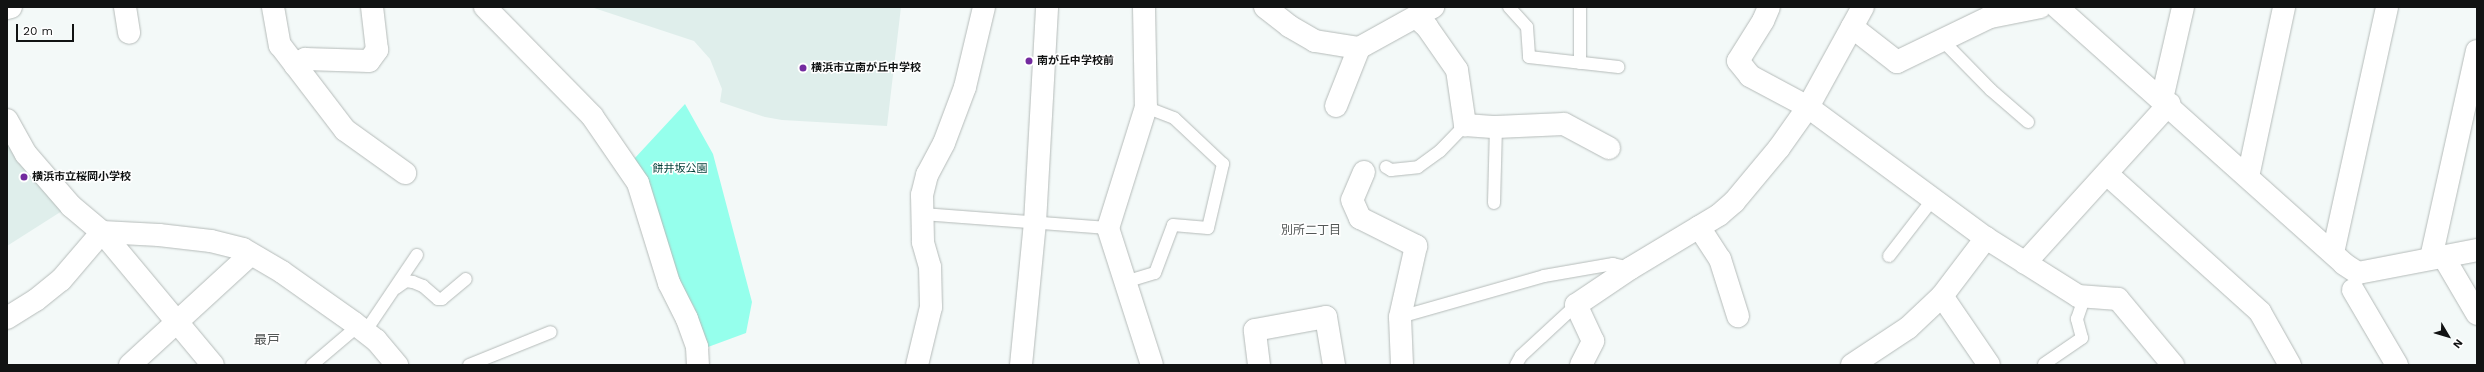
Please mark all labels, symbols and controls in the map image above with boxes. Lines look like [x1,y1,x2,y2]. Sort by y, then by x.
scale bar [18,16,76,42]
text: 20 m [23,24,53,38]
place label: 南が丘中学校前 [1037,54,1114,68]
marker: 南が丘中学校前 [1024,56,1034,66]
place label: 横浜市立南が丘中学校 [811,61,921,75]
marker: 横浜市立南が丘中学校 [798,63,808,73]
park label: 餅井坂公園 [653,162,707,176]
place label: 横浜市立桜岡小学校 [32,170,131,184]
marker: 横浜市立桜岡小学校 [19,172,29,182]
district label: 別所二丁目 [1281,224,1341,238]
north arrow [2428,316,2468,356]
district label: 最戸 [254,332,280,348]
text: N [2450,336,2465,351]

